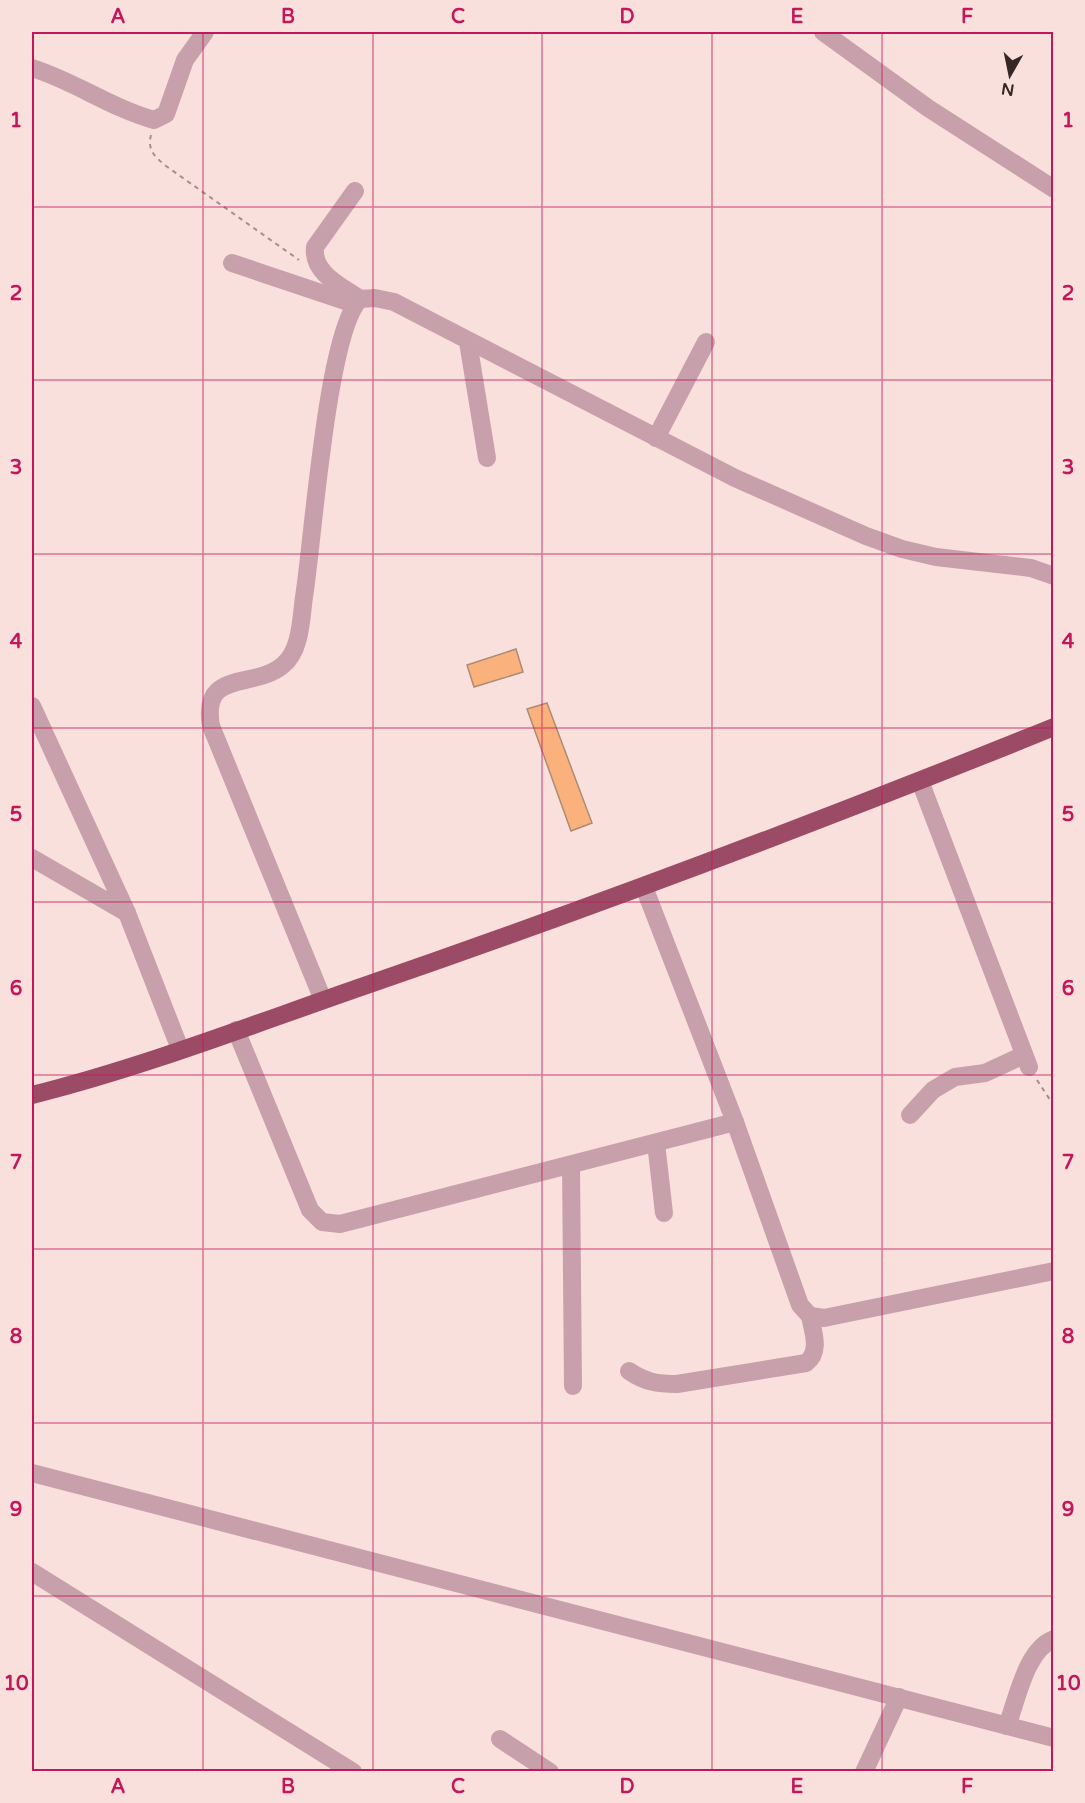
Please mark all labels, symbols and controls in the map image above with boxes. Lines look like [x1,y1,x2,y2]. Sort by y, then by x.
text: A [111,5,126,29]
text: B [281,5,295,29]
text: C [451,5,465,29]
text: D [619,5,635,29]
text: E [791,5,804,29]
text: F [961,5,973,29]
north arrow [980,45,1040,105]
text: N [1000,78,1016,100]
text: 1 [10,109,22,133]
text: 1 [1062,109,1074,133]
text: 2 [10,282,22,306]
text: 2 [1062,282,1074,306]
text: 3 [10,456,22,480]
text: 3 [1062,456,1074,480]
text: 4 [10,630,23,654]
text: 4 [1062,630,1075,654]
text: 5 [10,803,22,827]
text: 5 [1062,803,1074,827]
text: 6 [10,977,22,1001]
text: 6 [1062,977,1074,1001]
text: 7 [10,1151,22,1175]
text: 7 [1062,1151,1074,1175]
text: 8 [10,1325,22,1349]
text: 8 [1062,1325,1074,1349]
text: 9 [10,1498,22,1522]
text: 9 [1062,1498,1074,1522]
text: 10 [3,1672,29,1696]
text: 10 [1055,1672,1081,1696]
text: A [111,1775,126,1799]
text: B [281,1775,295,1799]
text: C [451,1775,465,1799]
text: D [619,1775,635,1799]
text: E [791,1775,804,1799]
text: F [961,1775,973,1799]

